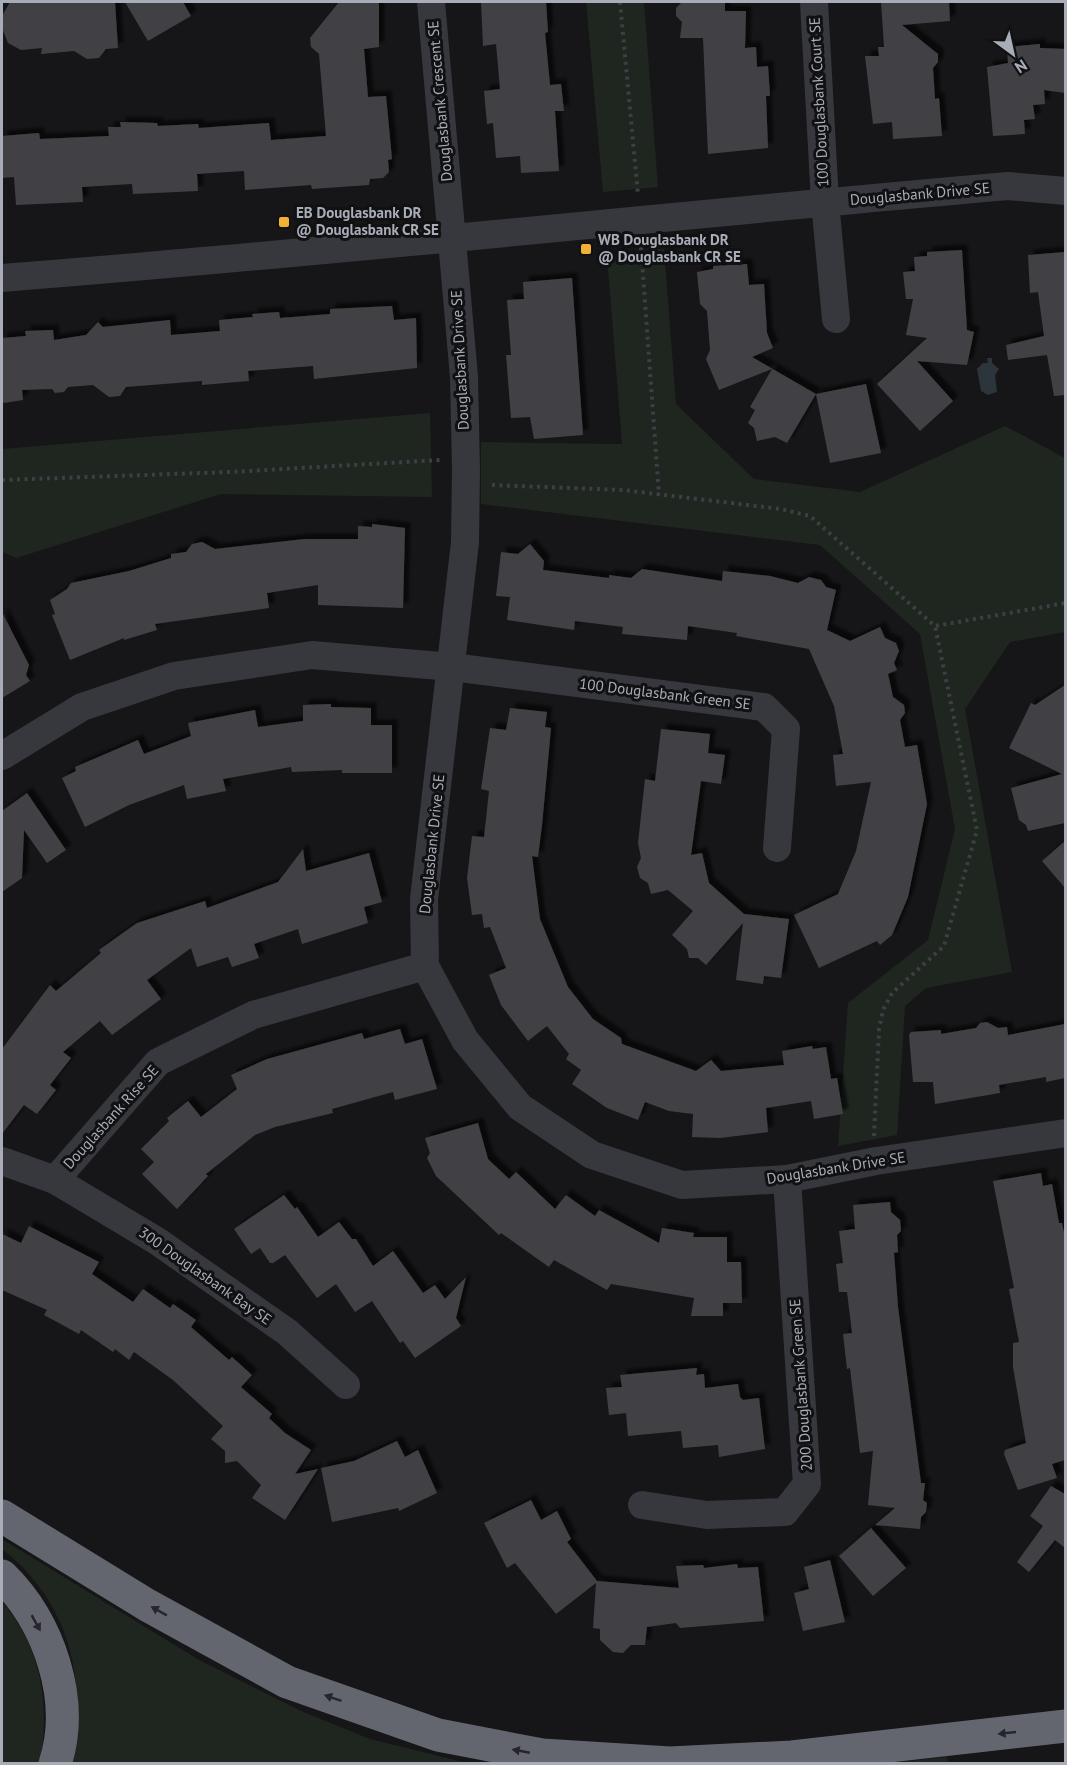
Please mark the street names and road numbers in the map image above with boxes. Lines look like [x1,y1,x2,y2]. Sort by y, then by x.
street label: 100 Douglasbank Court SE [805,17,832,187]
street label: Douglasbank Crescent SE [423,20,456,182]
street label: Douglasbank Drive SE [849,178,991,209]
street label: Douglasbank Drive SE [446,290,473,431]
street label: 100 Douglasbank Green SE [578,674,752,713]
street label: Douglasbank Drive SE [415,773,448,915]
street label: Douglasbank Rise SE [59,1061,162,1173]
street label: Douglasbank Drive SE [765,1147,907,1188]
street label: 300 Douglasbank Bay SE [135,1223,275,1329]
street label: 200 Douglasbank Green SE [785,1298,816,1472]

